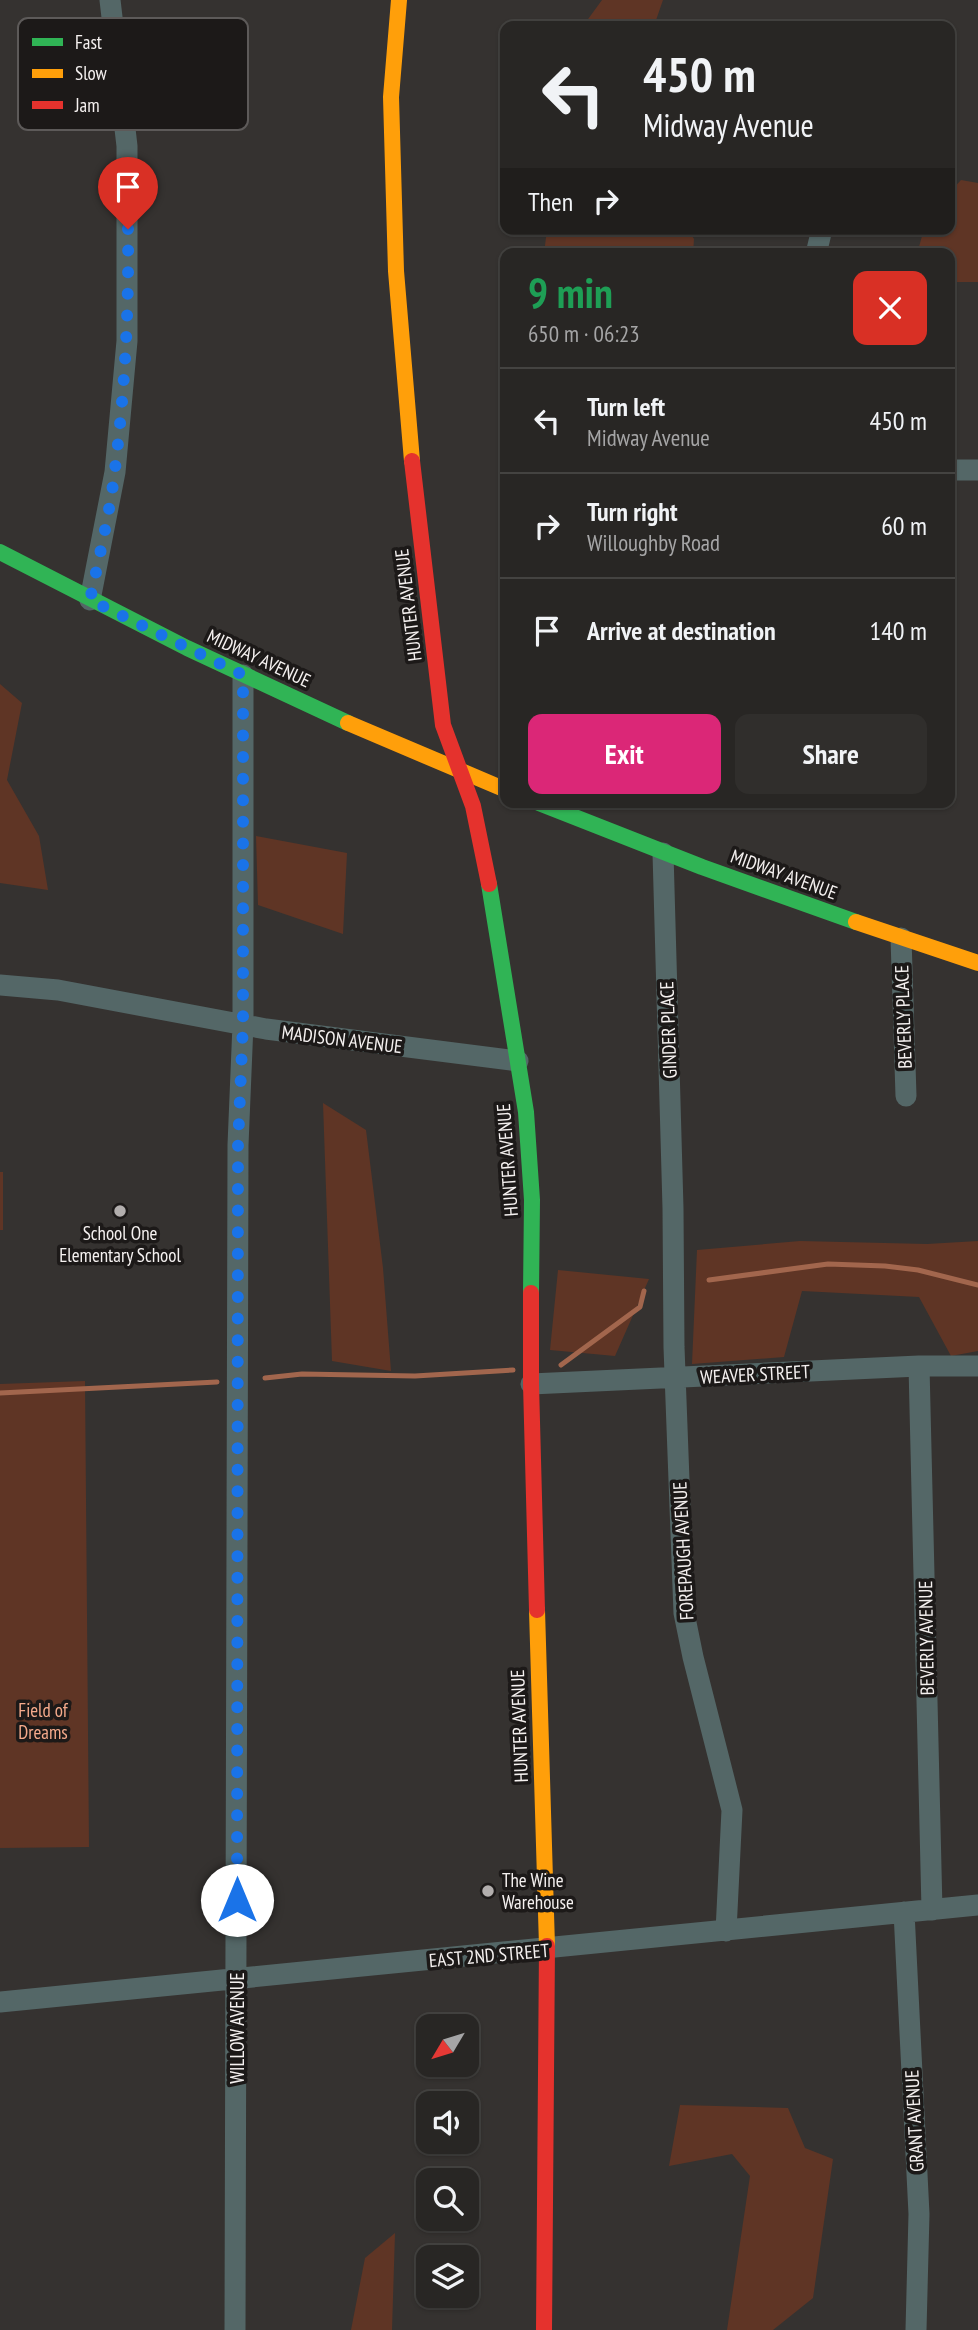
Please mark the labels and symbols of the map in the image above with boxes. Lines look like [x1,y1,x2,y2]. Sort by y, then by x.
legend [18,18,248,130]
text: Fast [75,30,103,54]
text: Slow [75,61,108,85]
text: Jam [74,93,100,117]
pin [98,157,158,229]
street label: HUNTER AVENUE [389,547,427,663]
street label: MIDWAY AVENUE [203,624,315,692]
street label: MIDWAY AVENUE [727,844,841,904]
street label: BEVERLY PLACE [889,965,917,1069]
street label: GINDER PLACE [654,981,682,1079]
street label: MADISON AVENUE [280,1020,404,1058]
street label: HUNTER AVENUE [491,1103,523,1217]
marker: School One Elementary School [112,1203,128,1219]
place label: School One Elementary School [59,1221,181,1267]
street label: WEAVER STREET [700,1359,811,1389]
street label: FOREPAUGH AVENUE [667,1481,699,1621]
street label: BEVERLY AVENUE [913,1580,939,1696]
street label: HUNTER AVENUE [505,1669,533,1783]
park label: Field of Dreams [18,1698,69,1744]
position arrow [200,1863,274,1937]
place label: The Wine Warehouse [502,1868,574,1914]
marker: The Wine Warehouse [480,1883,496,1899]
street label: EAST 2ND STREET [428,1938,551,1972]
street label: WILLOW AVENUE [225,1972,249,2084]
north arrow [416,2014,480,2077]
street label: GRANT AVENUE [899,2069,929,2173]

